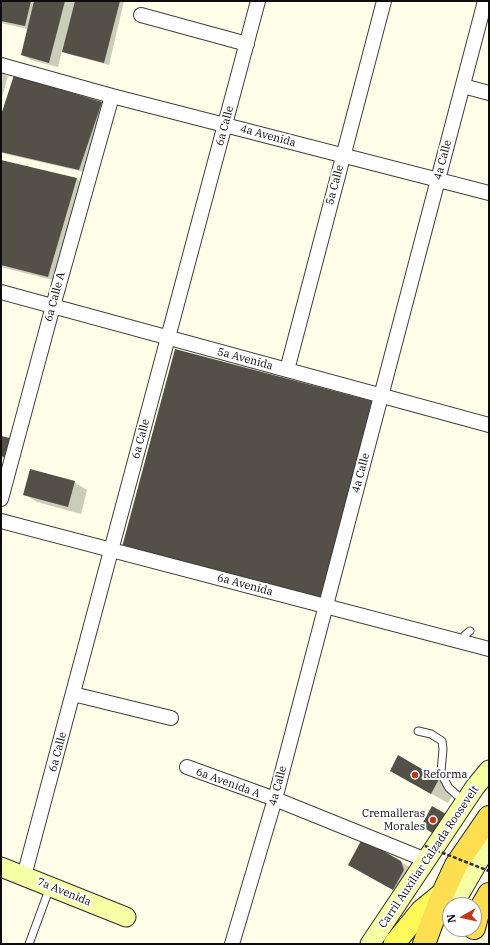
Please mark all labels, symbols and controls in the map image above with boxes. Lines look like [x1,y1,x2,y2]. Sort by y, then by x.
street label: 6a Calle [213,105,237,147]
street label: 4a Avenida [239,122,297,150]
street label: 4a Calle [431,139,455,181]
street label: 5a Calle [323,164,347,206]
street label: 6a Calle A [42,271,68,323]
street label: 5a Avenida [216,345,274,373]
street label: 6a Calle [129,418,153,460]
street label: 4a Calle [349,452,373,494]
street label: 6a Avenida [216,571,274,599]
street label: 6a Calle [46,731,70,773]
street label: 6a Avenida A [194,765,262,801]
street label: 4a Calle [266,765,290,807]
place label: Reforma [423,768,467,782]
marker: Reforma [410,770,420,780]
street label: Carril Auxiliar Calzada Roosevelt [376,783,482,931]
place label: Cremalleras Morales [362,807,425,833]
marker: Cremalleras Morales [428,815,438,825]
street label: 7a Avenida [35,875,93,909]
north arrow [442,897,482,937]
text: N [444,913,459,924]

